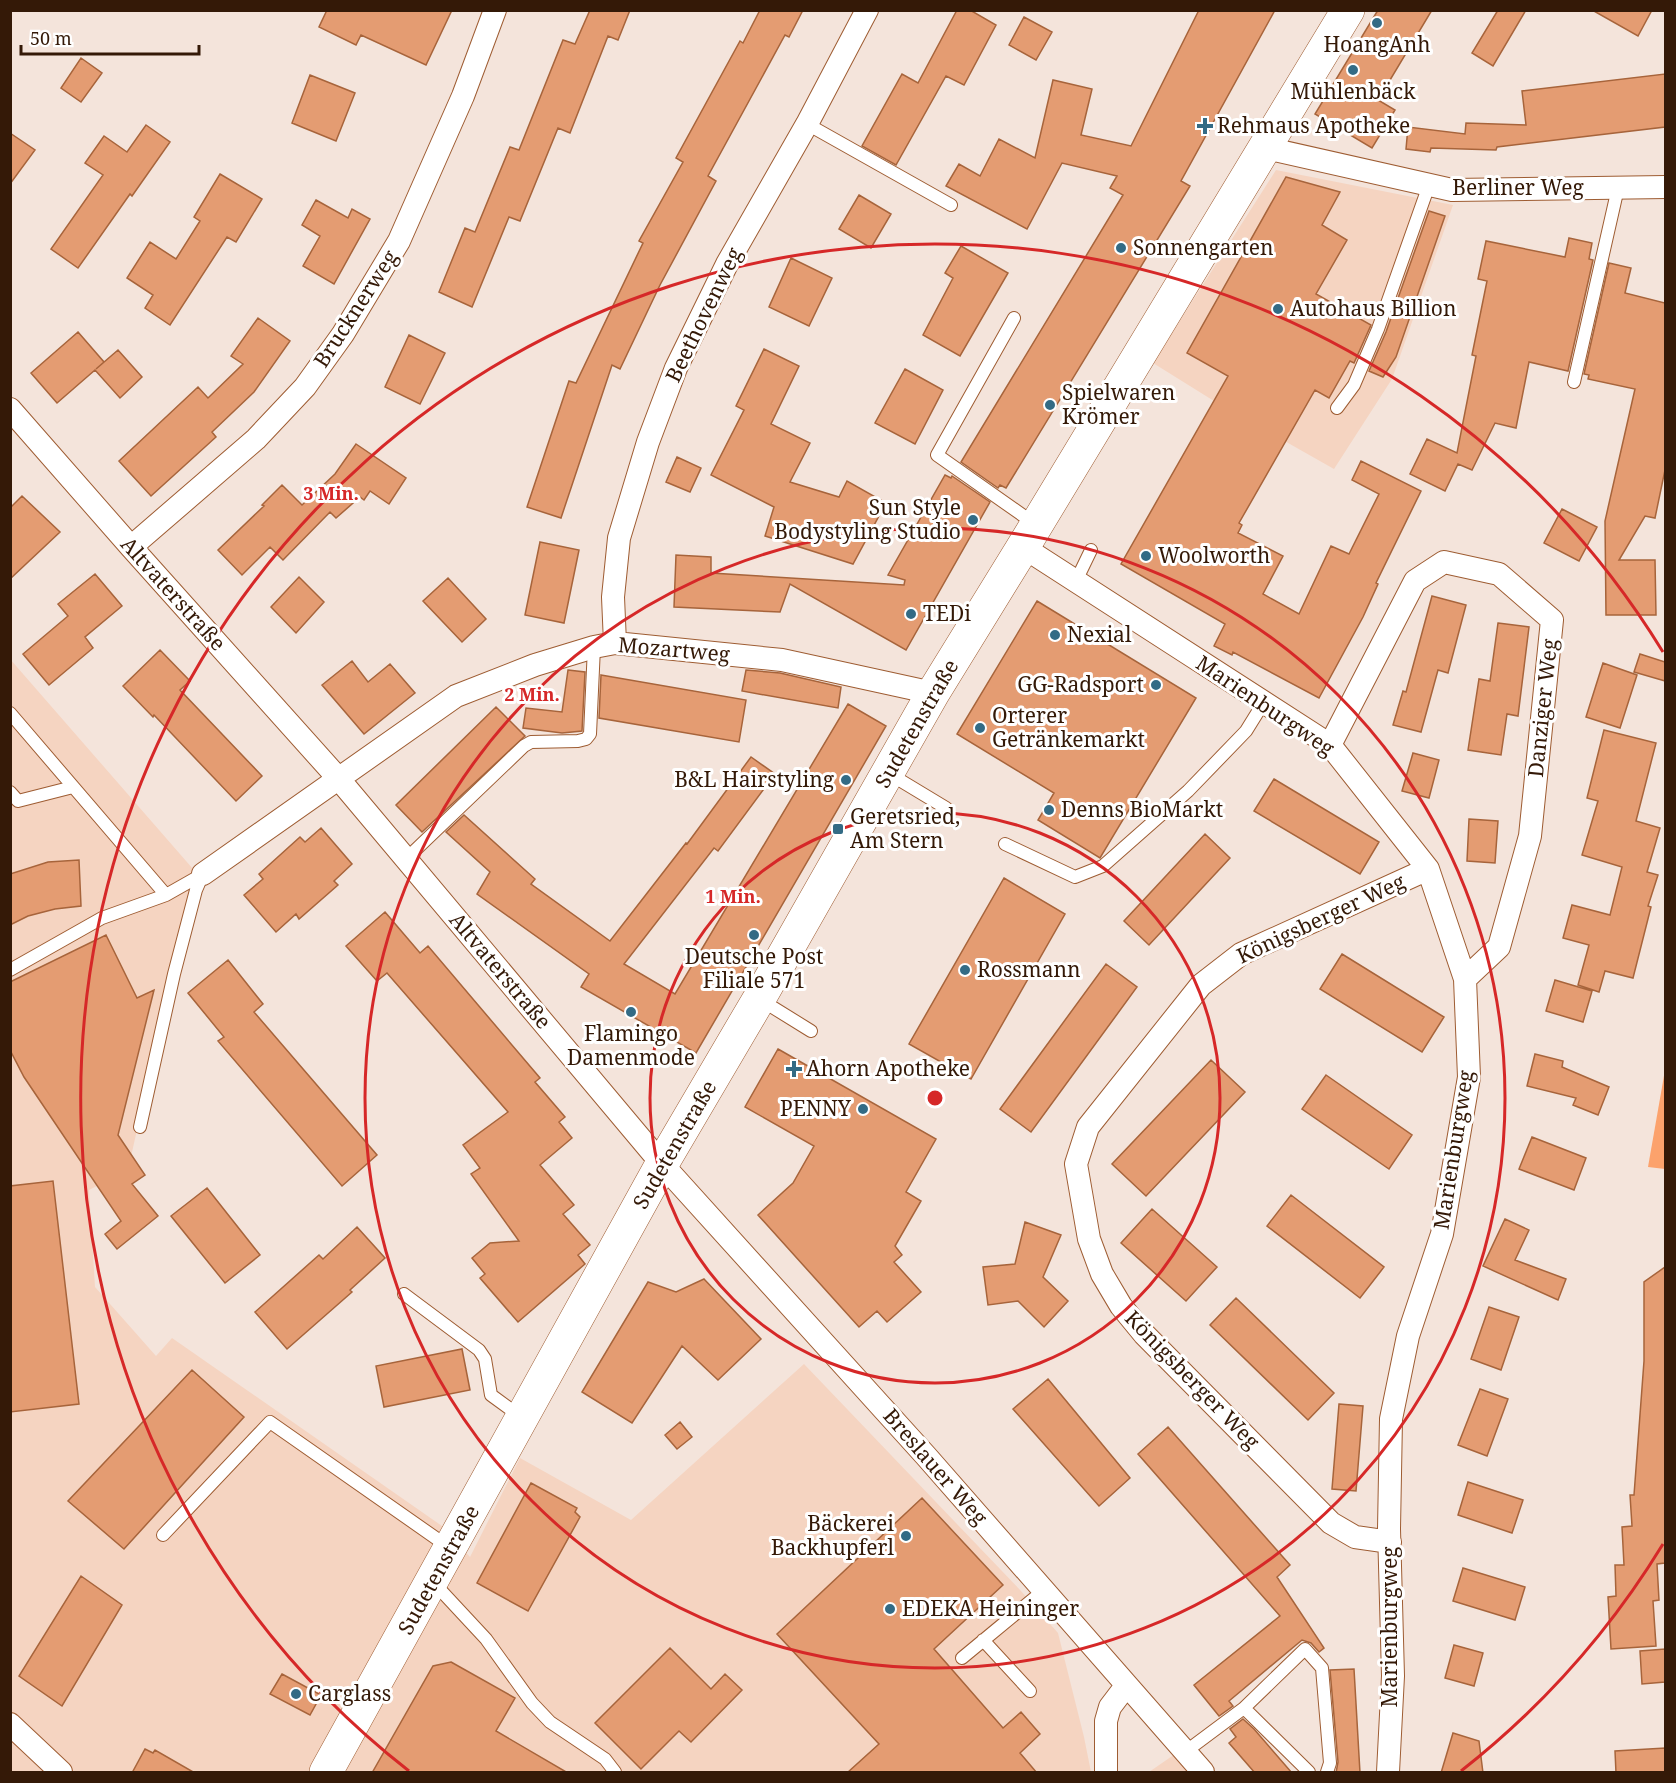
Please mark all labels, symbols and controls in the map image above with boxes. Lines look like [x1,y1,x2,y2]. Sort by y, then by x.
marker: HoangAnh [1370,16,1384,30]
scale bar [21,18,200,56]
text: 50 m [30,26,72,50]
place label: HoangAnh [1323,30,1431,58]
marker: Mühlenbäck [1346,63,1360,77]
place label: Mühlenbäck [1291,77,1416,105]
place label: Rehmaus Apotheke [1217,111,1410,139]
marker: Rehmaus Apotheke [1198,119,1212,133]
street label: Berliner Weg [1452,173,1584,201]
place label: Sonnengarten [1133,233,1274,261]
marker: Sonnengarten [1114,241,1128,255]
street label: Beethovenweg [658,242,748,387]
street label: Brucknerweg [307,244,404,373]
place label: Autohaus Billion [1290,294,1457,322]
marker: Autohaus Billion [1271,302,1285,316]
place label: Spielwaren Krömer [1062,378,1175,430]
marker: Spielwaren Krömer [1043,398,1057,412]
text: 3 Min. [303,481,359,505]
place label: Sun Style Bodystyling Studio [774,493,961,545]
marker: Sun Style Bodystyling Studio [966,513,980,527]
street label: Altvaterstraße [115,530,232,656]
place label: Woolworth [1158,541,1270,569]
marker: Woolworth [1139,549,1153,563]
place label: TEDi [923,599,971,627]
marker: TEDi [904,607,918,621]
place label: Nexial [1067,620,1132,648]
marker: Nexial [1048,628,1062,642]
street label: Mozartweg [617,630,732,668]
street label: Danziger Weg [1521,637,1563,779]
street label: Marienburgweg [1191,649,1341,762]
street label: Sudetenstraße [868,654,964,793]
place label: GG-Radsport [1017,670,1144,698]
marker: GG-Radsport [1149,678,1163,692]
text: 2 Min. [504,682,560,706]
place label: Orterer Getränkemarkt [992,701,1145,753]
marker: Orterer Getränkemarkt [973,721,987,735]
place label: B&L Hairstyling [674,765,835,793]
marker: B&L Hairstyling [839,773,853,787]
place label: Denns BioMarkt [1061,795,1223,823]
place label: Geretsried, Am Stern [850,802,960,854]
marker: Denns BioMarkt [1042,803,1056,817]
marker: Geretsried, Am Stern [831,822,845,836]
street label: Königsberger Weg [1232,867,1410,969]
text: 1 Min. [705,884,761,908]
street label: Altvaterstraße [444,906,558,1035]
marker: Deutsche Post Filiale 571 [747,928,761,942]
place label: Deutsche Post Filiale 571 [685,942,823,994]
place label: Rossmann [977,955,1081,983]
marker: Rossmann [958,963,972,977]
marker: Flamingo Damenmode [624,1005,638,1019]
place label: Flamingo Damenmode [567,1019,695,1071]
place label: Ahorn Apotheke [806,1054,970,1082]
marker: Ahorn Apotheke [787,1062,801,1076]
street label: Marienburgweg [1427,1067,1480,1232]
street label: Sudetenstraße [626,1075,722,1214]
centre of rings [925,1088,945,1108]
place label: PENNY [780,1094,852,1122]
marker: PENNY [856,1102,870,1116]
street label: Königsberger Weg [1119,1304,1267,1455]
street label: Breslauer Weg [877,1402,995,1531]
street label: Sudetenstraße [391,1500,485,1639]
place label: Bäckerei Backhupferl [771,1509,894,1561]
marker: Bäckerei Backhupferl [899,1529,913,1543]
street label: Marienburgweg [1375,1546,1403,1707]
place label: EDEKA Heininger [902,1594,1079,1622]
marker: EDEKA Heininger [883,1602,897,1616]
place label: Carglass [308,1679,391,1707]
marker: Carglass [289,1687,303,1701]

